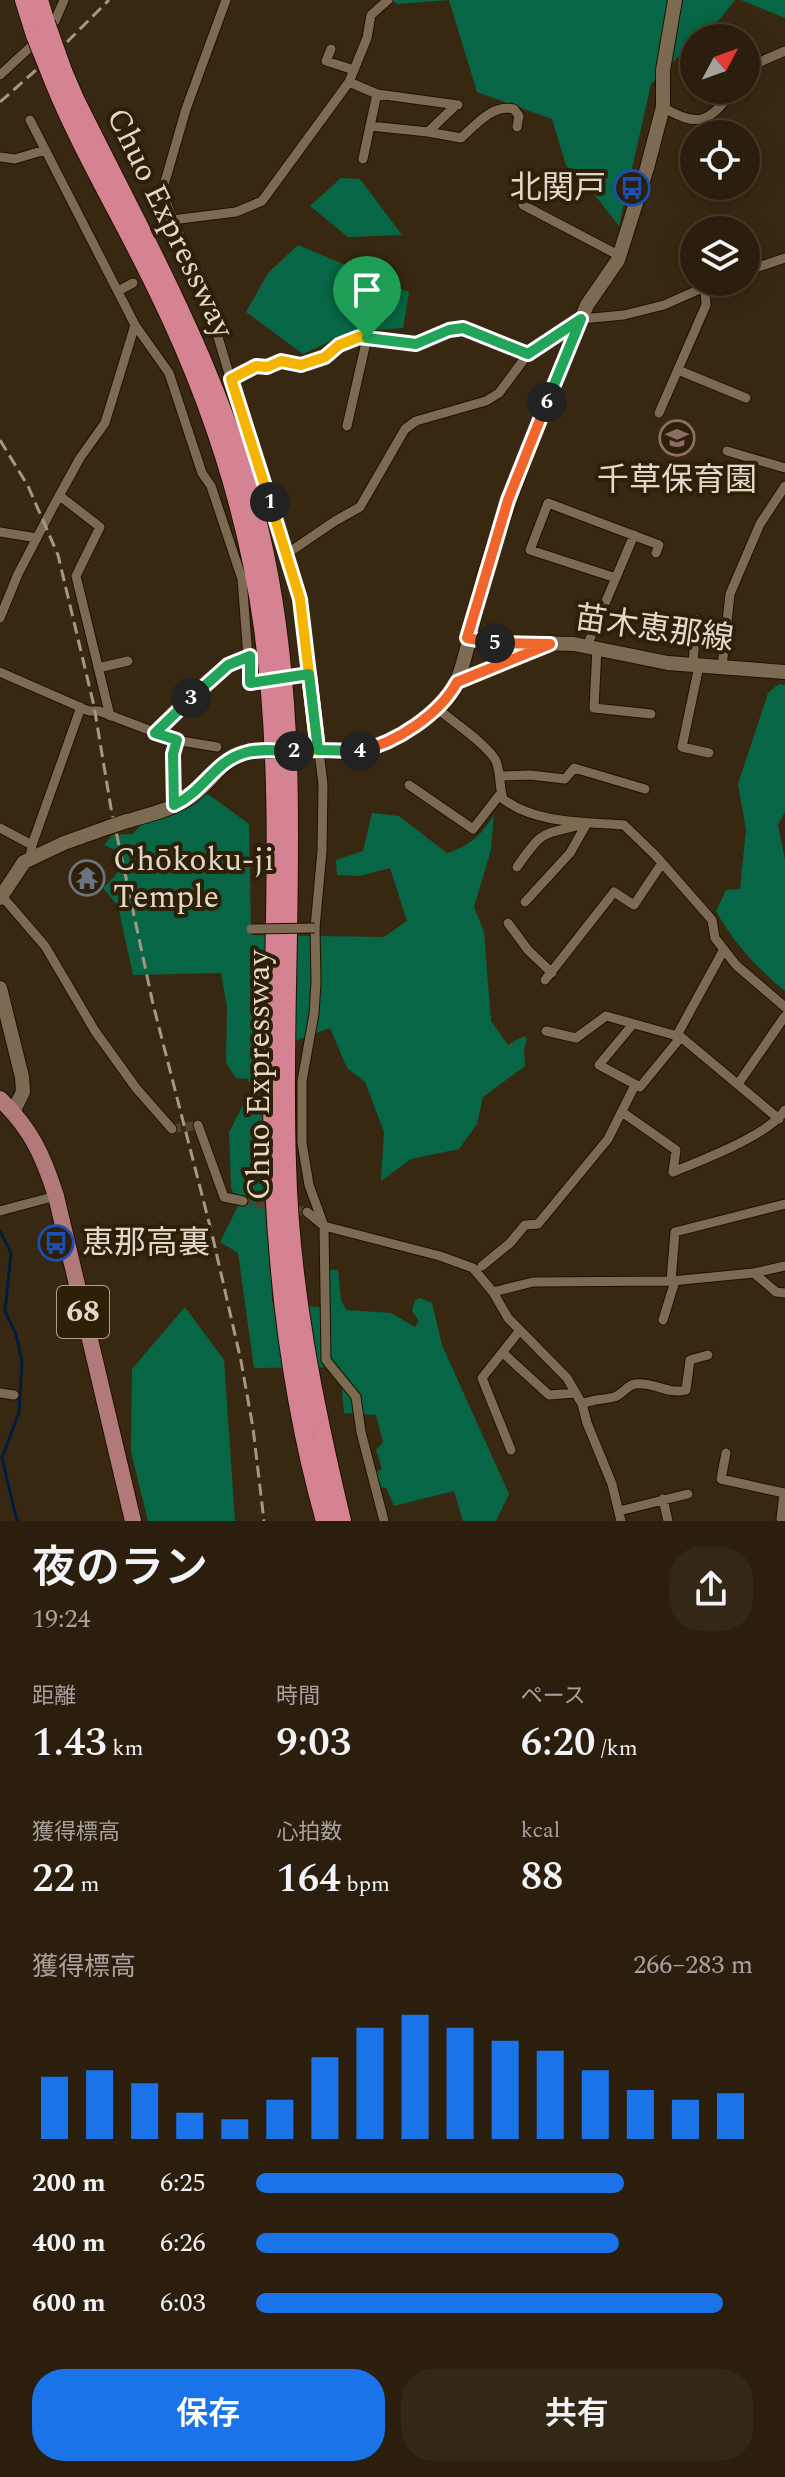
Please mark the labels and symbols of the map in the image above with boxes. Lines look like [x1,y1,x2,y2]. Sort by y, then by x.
north arrow [680,24,760,104]
street label: Chuo Expressway [93,100,248,348]
place label: 北関戸 [510,164,606,213]
bus stop icon: 北関戸 [613,169,651,207]
pin [333,256,401,338]
pin: 6 [527,382,567,422]
school or university icon: 千草保育園 [658,419,696,457]
place label: 千草保育園 [597,456,757,505]
pin: 1 [250,482,290,522]
street label: 苗木恵那線 [571,594,737,664]
pin: 5 [475,623,515,663]
pin: 3 [171,678,211,718]
pin: 2 [274,731,314,771]
pin: 4 [340,731,380,771]
place label: Chōkoku-ji Temple [113,836,274,922]
temple icon: Chōkoku-ji Temple [68,859,106,897]
street label: Chuo Expressway [235,948,284,1200]
place label: 恵那高裏 [82,1219,210,1268]
bus stop icon: 恵那高裏 [37,1224,75,1262]
road number: 68 [57,1286,109,1338]

